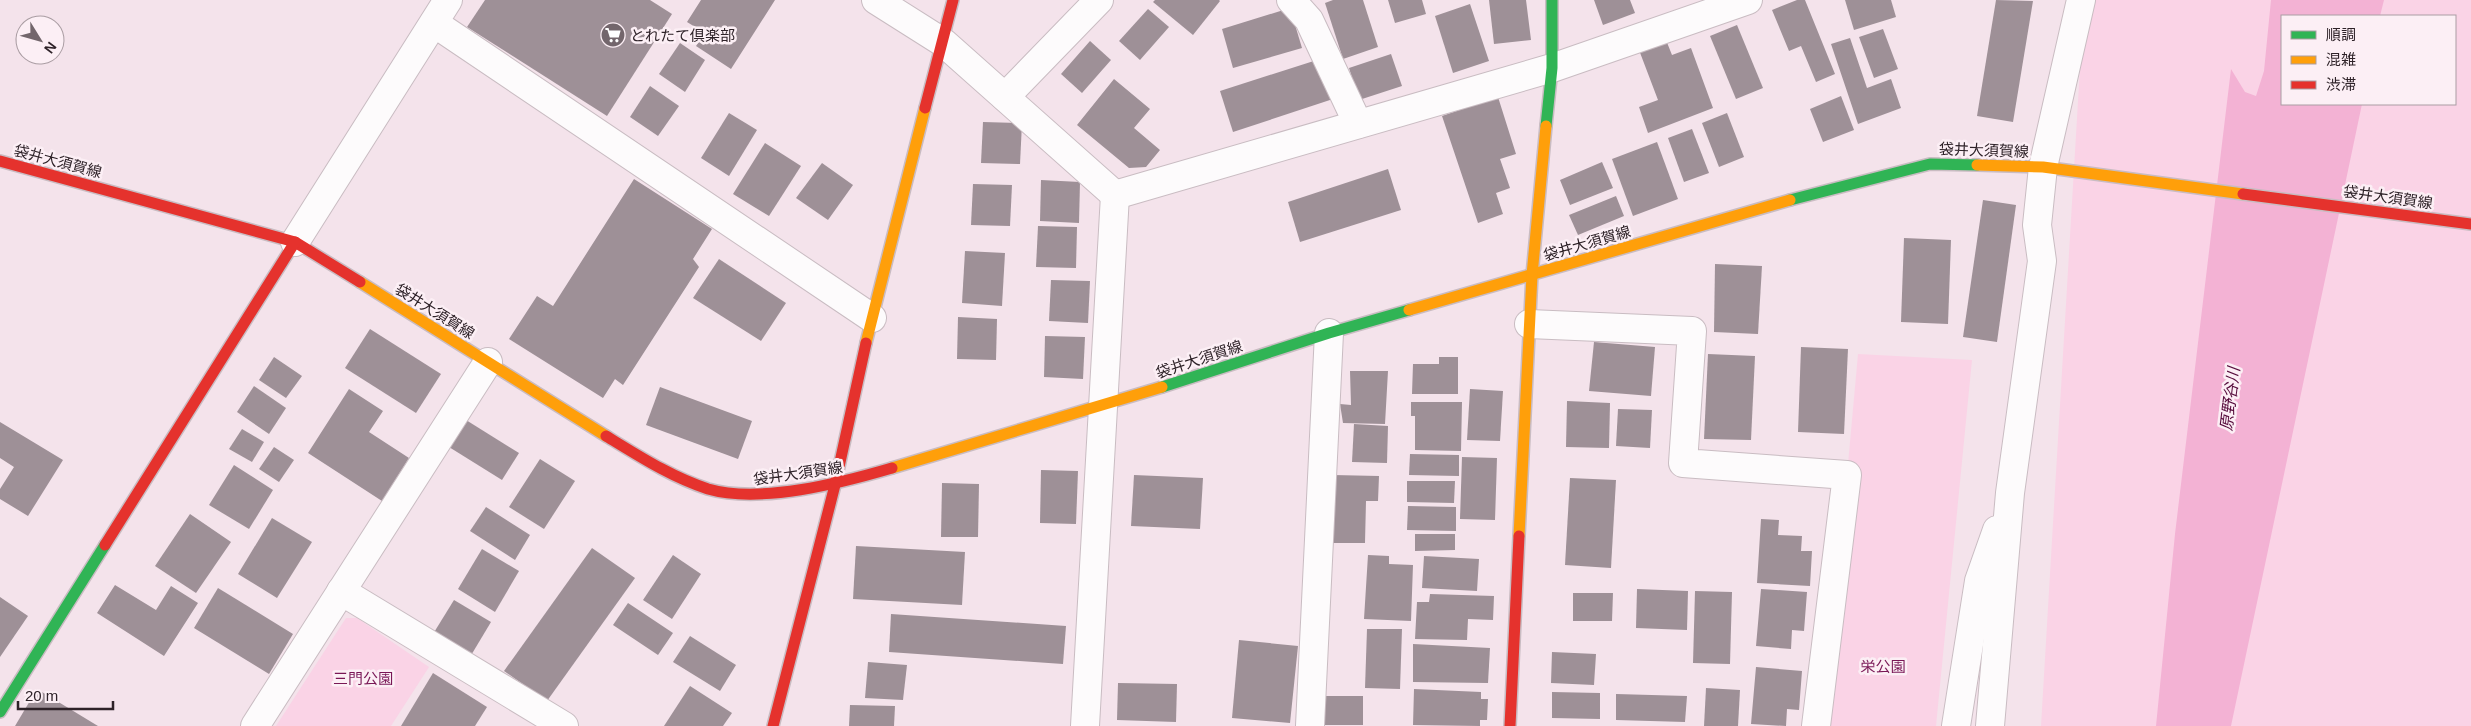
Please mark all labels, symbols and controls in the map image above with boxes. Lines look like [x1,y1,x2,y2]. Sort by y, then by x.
north arrow [15,15,65,65]
legend [2281,15,2456,105]
supermarket icon: とれたて倶楽部 [600,22,626,48]
text: 順調 [2326,26,2356,43]
place label: とれたて倶楽部 [630,27,735,44]
text: N [41,39,60,57]
text: 混雑 [2326,51,2356,68]
text: 渋滞 [2326,76,2356,93]
street label: 袋井大須賀線 [1939,140,2029,160]
street label: 袋井大須賀線 [12,141,104,181]
street label: 袋井大須賀線 [2342,182,2434,212]
street label: 袋井大須賀線 [1541,222,1633,264]
street label: 袋井大須賀線 [392,280,478,342]
street label: 袋井大須賀線 [1154,337,1244,381]
water label: 原野谷川 [2218,364,2243,432]
street label: 袋井大須賀線 [752,458,844,488]
park label: 栄公園 [1860,658,1906,675]
park label: 三門公園 [333,670,393,687]
scale bar [18,678,112,710]
text: 20 m [25,687,58,704]

